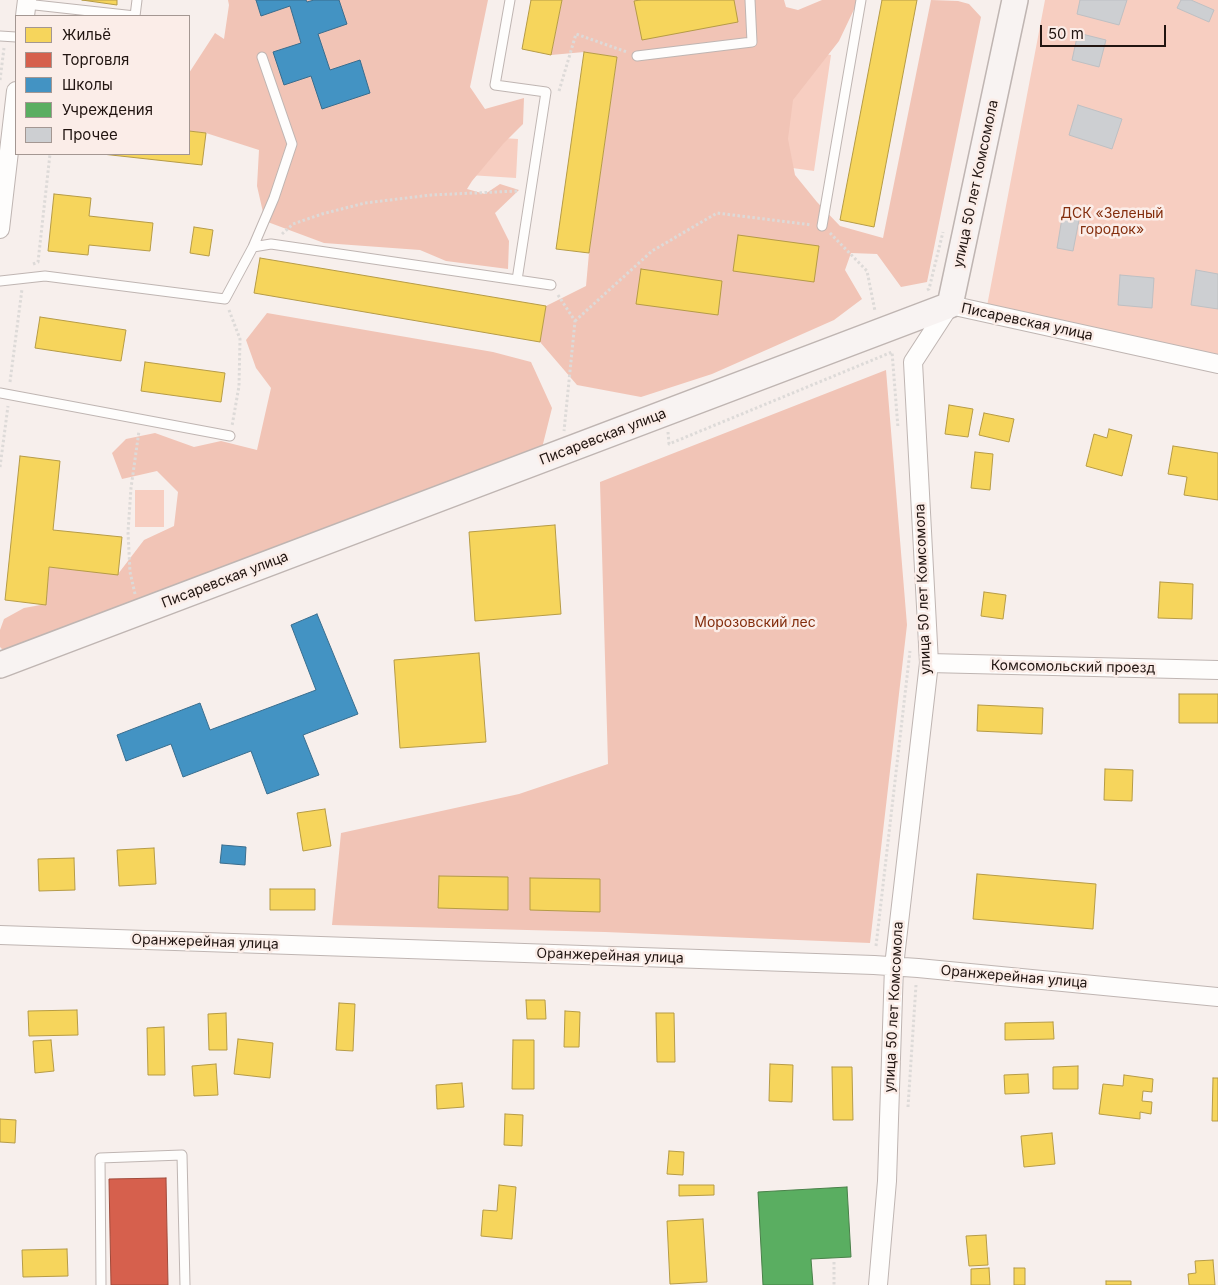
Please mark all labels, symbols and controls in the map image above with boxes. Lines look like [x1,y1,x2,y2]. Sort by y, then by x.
legend [15,15,190,155]
scale bar [1043,15,1169,47]
text: 50 m [1048,24,1084,43]
text: Жильё [62,25,111,44]
text: Торговля [62,50,129,69]
text: Школы [62,75,113,94]
street label: улица 50 лет Комсомола [950,99,1002,269]
text: Учреждения [62,100,153,119]
text: Прочее [62,125,118,144]
park label: ДСК «Зеленый городок» [1060,206,1164,238]
street label: Писаревская улица [960,300,1094,344]
street label: Писаревская улица [537,405,669,469]
street label: улица 50 лет Комсомола [912,503,934,675]
street label: Писаревская улица [159,548,291,612]
park label: Морозовский лес [694,615,816,631]
street label: Комсомольский проезд [991,657,1155,677]
street label: улица 50 лет Комсомола [881,921,907,1093]
street label: Оранжерейная улица [131,931,279,953]
street label: Оранжерейная улица [536,945,684,967]
street label: Оранжерейная улица [940,962,1088,992]

